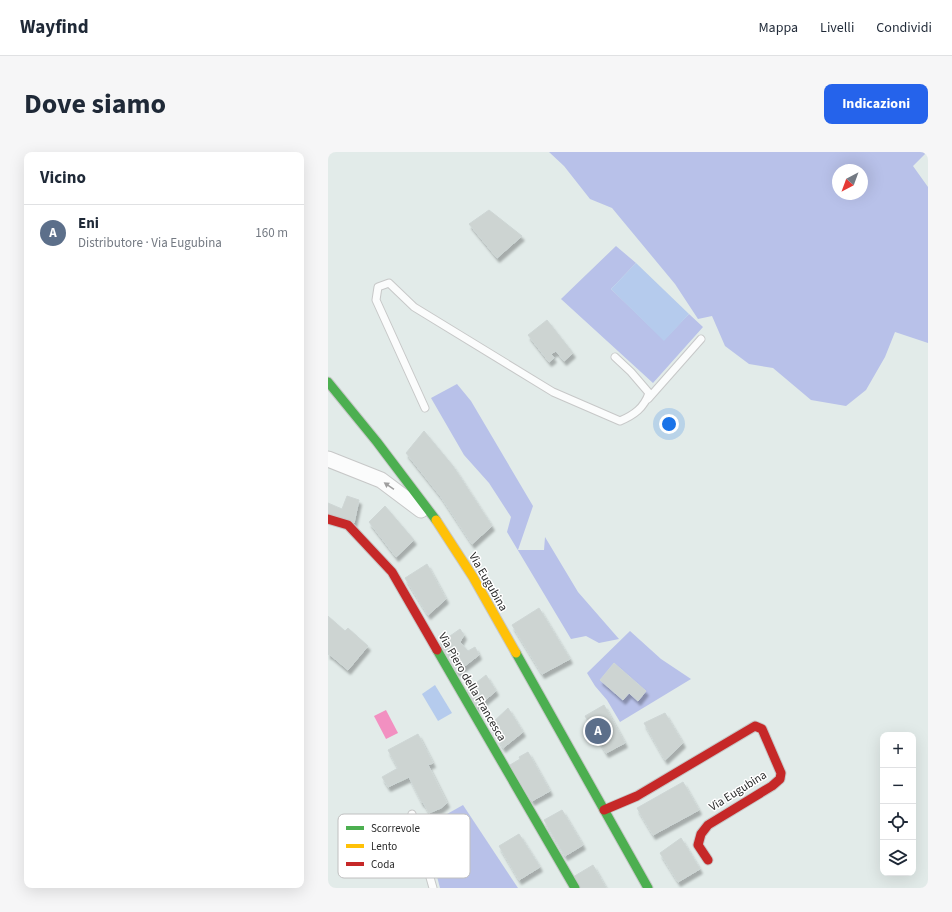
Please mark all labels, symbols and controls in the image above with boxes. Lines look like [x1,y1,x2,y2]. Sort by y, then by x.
text: Wayfind [20,14,89,41]
text: Mappa [758,18,798,38]
text: Livelli [820,18,854,38]
text: Condividi [876,18,932,38]
text: Dove siamo [24,84,166,124]
button: Indicazioni [824,84,928,124]
north arrow [832,164,868,200]
text: Vicino [40,166,86,190]
text: Eni [78,213,99,234]
text: A [49,224,57,242]
text: 160 m [255,224,288,242]
text: Distributore · Via Eugubina [78,234,222,252]
your location [659,414,679,434]
one-way arrow [384,482,394,490]
street label: Via Eugubina [464,550,512,614]
street label: Via Piero della Francesca [434,629,510,745]
pin: A [585,716,611,746]
map controls [880,732,916,876]
button: + [880,732,916,768]
street label: Via Eugubina [706,767,770,815]
button: − [880,768,916,804]
button: locate [880,804,916,840]
legend [338,814,470,878]
text: Scorrevole [371,821,421,836]
text: Lento [371,839,397,854]
button: layers [880,840,916,876]
text: Coda [371,857,395,872]

